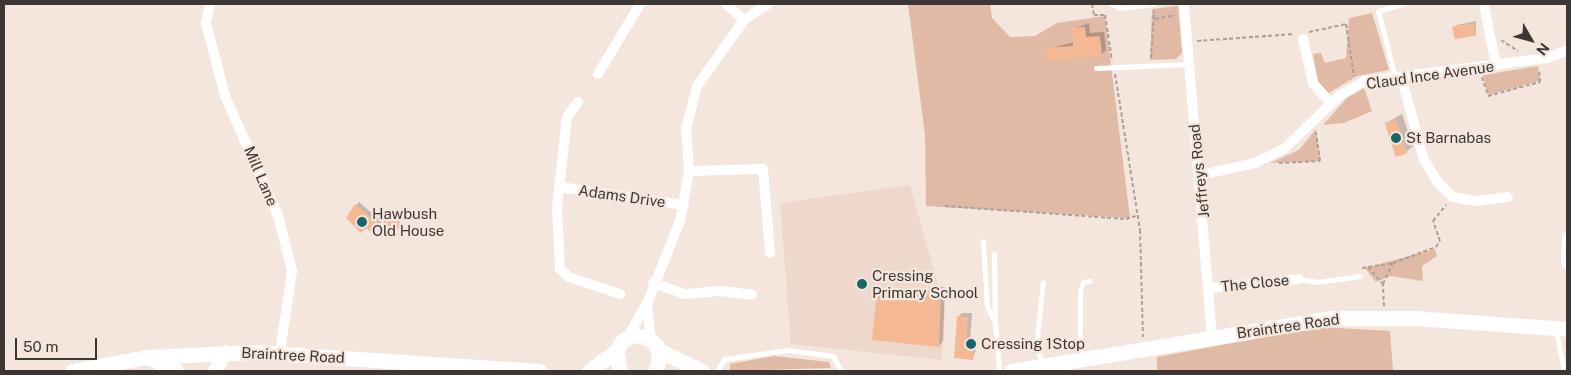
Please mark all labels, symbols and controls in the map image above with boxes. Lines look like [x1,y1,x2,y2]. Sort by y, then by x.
north arrow [1506,15,1556,65]
text: N [1533,40,1553,58]
street label: Claud Ince Avenue [1365,57,1495,93]
street label: Jeffreys Road [1185,123,1213,219]
place label: St Barnabas [1406,129,1491,147]
marker: St Barnabas [1390,132,1402,144]
street label: Mill Lane [240,143,282,209]
street label: Adams Drive [577,181,667,211]
place label: Hawbush Old House [372,204,444,239]
marker: Hawbush Old House [356,216,368,228]
place label: Cressing Primary School [872,266,978,301]
street label: The Close [1220,270,1290,296]
marker: Cressing Primary School [856,278,868,290]
street label: Braintree Road [1235,310,1341,342]
scale bar [18,328,100,360]
place label: Cressing 1Stop [981,335,1085,353]
text: 50 m [23,338,58,355]
marker: Cressing 1Stop [965,338,977,350]
street label: Braintree Road [241,343,345,367]

